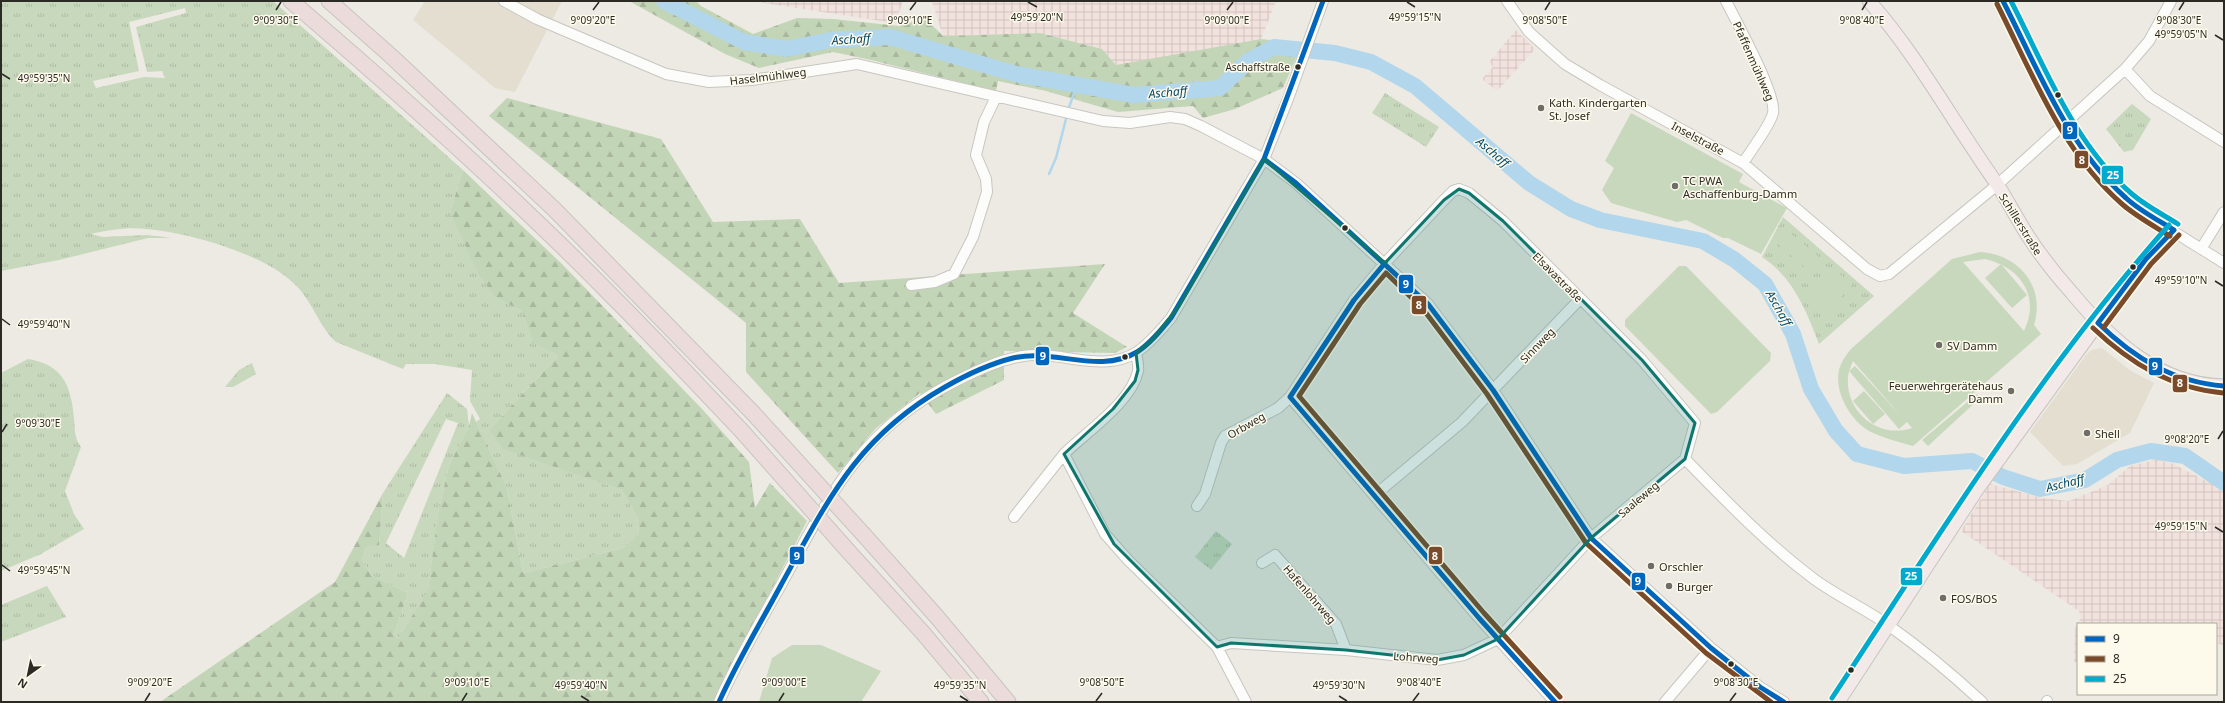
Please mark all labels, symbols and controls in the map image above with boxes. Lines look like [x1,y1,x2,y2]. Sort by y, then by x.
text: 49°59'20"N [1011,10,1063,24]
text: 49°59'15"N [1389,10,1441,24]
text: 9°09'30"E [254,13,298,27]
text: 9°09'20"E [571,13,615,27]
text: 9°09'10"E [888,13,932,27]
text: 9°09'00"E [1205,13,1249,27]
text: 9°08'50"E [1523,13,1567,27]
text: 9°08'40"E [1840,13,1884,27]
text: 9°08'30"E [2157,13,2201,27]
street label: Pfaffenmühlweg [1730,19,1778,103]
text: 49°59'05"N [2155,27,2207,41]
water label: Aschaff [830,29,873,49]
place label: Aschaffstraße [1225,60,1290,74]
marker: Aschaffstraße [1293,62,1303,72]
street label: Haselmühlweg [729,64,807,88]
text: 49°59'35"N [18,71,70,85]
water label: Aschaff [1147,82,1190,102]
unlabelled marker [2053,90,2063,100]
place label: Kath. Kindergarten St. Josef [1549,95,1647,123]
marker: Kath. Kindergarten St. Josef [1536,103,1546,113]
street label: Inselstraße [1669,118,1727,158]
line badge: 9 [2062,121,2078,140]
text: 9 [2067,122,2073,137]
water label: Aschaff [1472,132,1515,172]
line badge: 8 [2074,150,2089,169]
text: 8 [2079,152,2085,167]
line badge: 25 [2101,165,2124,185]
text: 25 [2107,167,2119,182]
place label: TC PWA Aschaffenburg-Damm [1683,173,1797,201]
marker: TC PWA Aschaffenburg-Damm [1670,181,1680,191]
street label: Schillerstraße [1996,190,2046,258]
unlabelled marker [1340,223,1350,233]
street label: Elsavastraße [1530,249,1586,305]
unlabelled marker [2128,262,2138,272]
text: 49°59'10"N [2155,273,2207,287]
line badge: 9 [1398,274,1414,294]
text: 9 [1403,276,1409,291]
water label: Aschaff [1761,286,1797,331]
line badge: 8 [1411,295,1427,315]
text: 8 [1416,297,1422,312]
text: 49°59'40"N [18,317,70,331]
street label: Sinnweg [1516,324,1558,366]
place label: SV Damm [1947,338,1997,353]
marker: SV Damm [1934,340,1944,350]
line badge: 9 [1035,346,1050,366]
text: 9 [1040,348,1046,363]
unlabelled marker [1120,352,1130,362]
line badge: 9 [2148,357,2163,376]
text: 9 [2152,358,2158,373]
line badge: 8 [2172,374,2188,393]
text: 8 [2177,375,2183,390]
place label: Feuerwehrgerätehaus Damm [1889,378,2003,406]
marker: Feuerwehrgerätehaus Damm [2006,386,2016,396]
street label: Orbweg [1224,408,1268,442]
text: 9°09'30"E [16,416,60,430]
place label: Shell [2095,426,2120,441]
marker: Shell [2082,428,2092,438]
text: 9°08'20"E [2165,432,2209,446]
water label: Aschaff [2043,469,2088,496]
street label: Saaleweg [1614,478,1662,520]
text: 49°59'15"N [2155,519,2207,533]
line badge: 9 [789,546,805,565]
line badge: 8 [1428,546,1443,565]
text: 9 [794,548,800,563]
text: 8 [1432,548,1438,563]
place label: Orschler [1659,559,1704,574]
street label: Hafenlohrweg [1280,561,1340,627]
marker: Orschler [1646,561,1656,571]
text: 49°59'45"N [18,563,70,577]
line badge: 25 [1900,567,1923,586]
text: 25 [1905,568,1917,583]
line badge: 9 [1631,572,1646,591]
text: 9 [1635,573,1641,588]
place label: Burger [1677,579,1713,594]
marker: Burger [1664,581,1674,591]
place label: FOS/BOS [1951,591,1997,606]
marker: FOS/BOS [1938,593,1948,603]
legend [2077,623,2217,695]
text: 9 [2113,630,2120,647]
street label: Lohrweg [1393,648,1439,666]
text: 8 [2113,650,2120,667]
north arrow [8,655,48,695]
unlabelled marker [1726,659,1736,669]
unlabelled marker [1846,665,1856,675]
text: 25 [2113,670,2127,687]
text: N [14,675,30,693]
text: 9°09'20"E [128,675,172,689]
text: 9°09'10"E [445,675,489,689]
text: 9°09'00"E [762,675,806,689]
text: 9°08'50"E [1080,675,1124,689]
text: 9°08'40"E [1397,675,1441,689]
text: 9°08'30"E [1714,675,1758,689]
text: 49°59'40"N [555,678,607,692]
text: 49°59'35"N [934,678,986,692]
text: 49°59'30"N [1313,678,1365,692]

